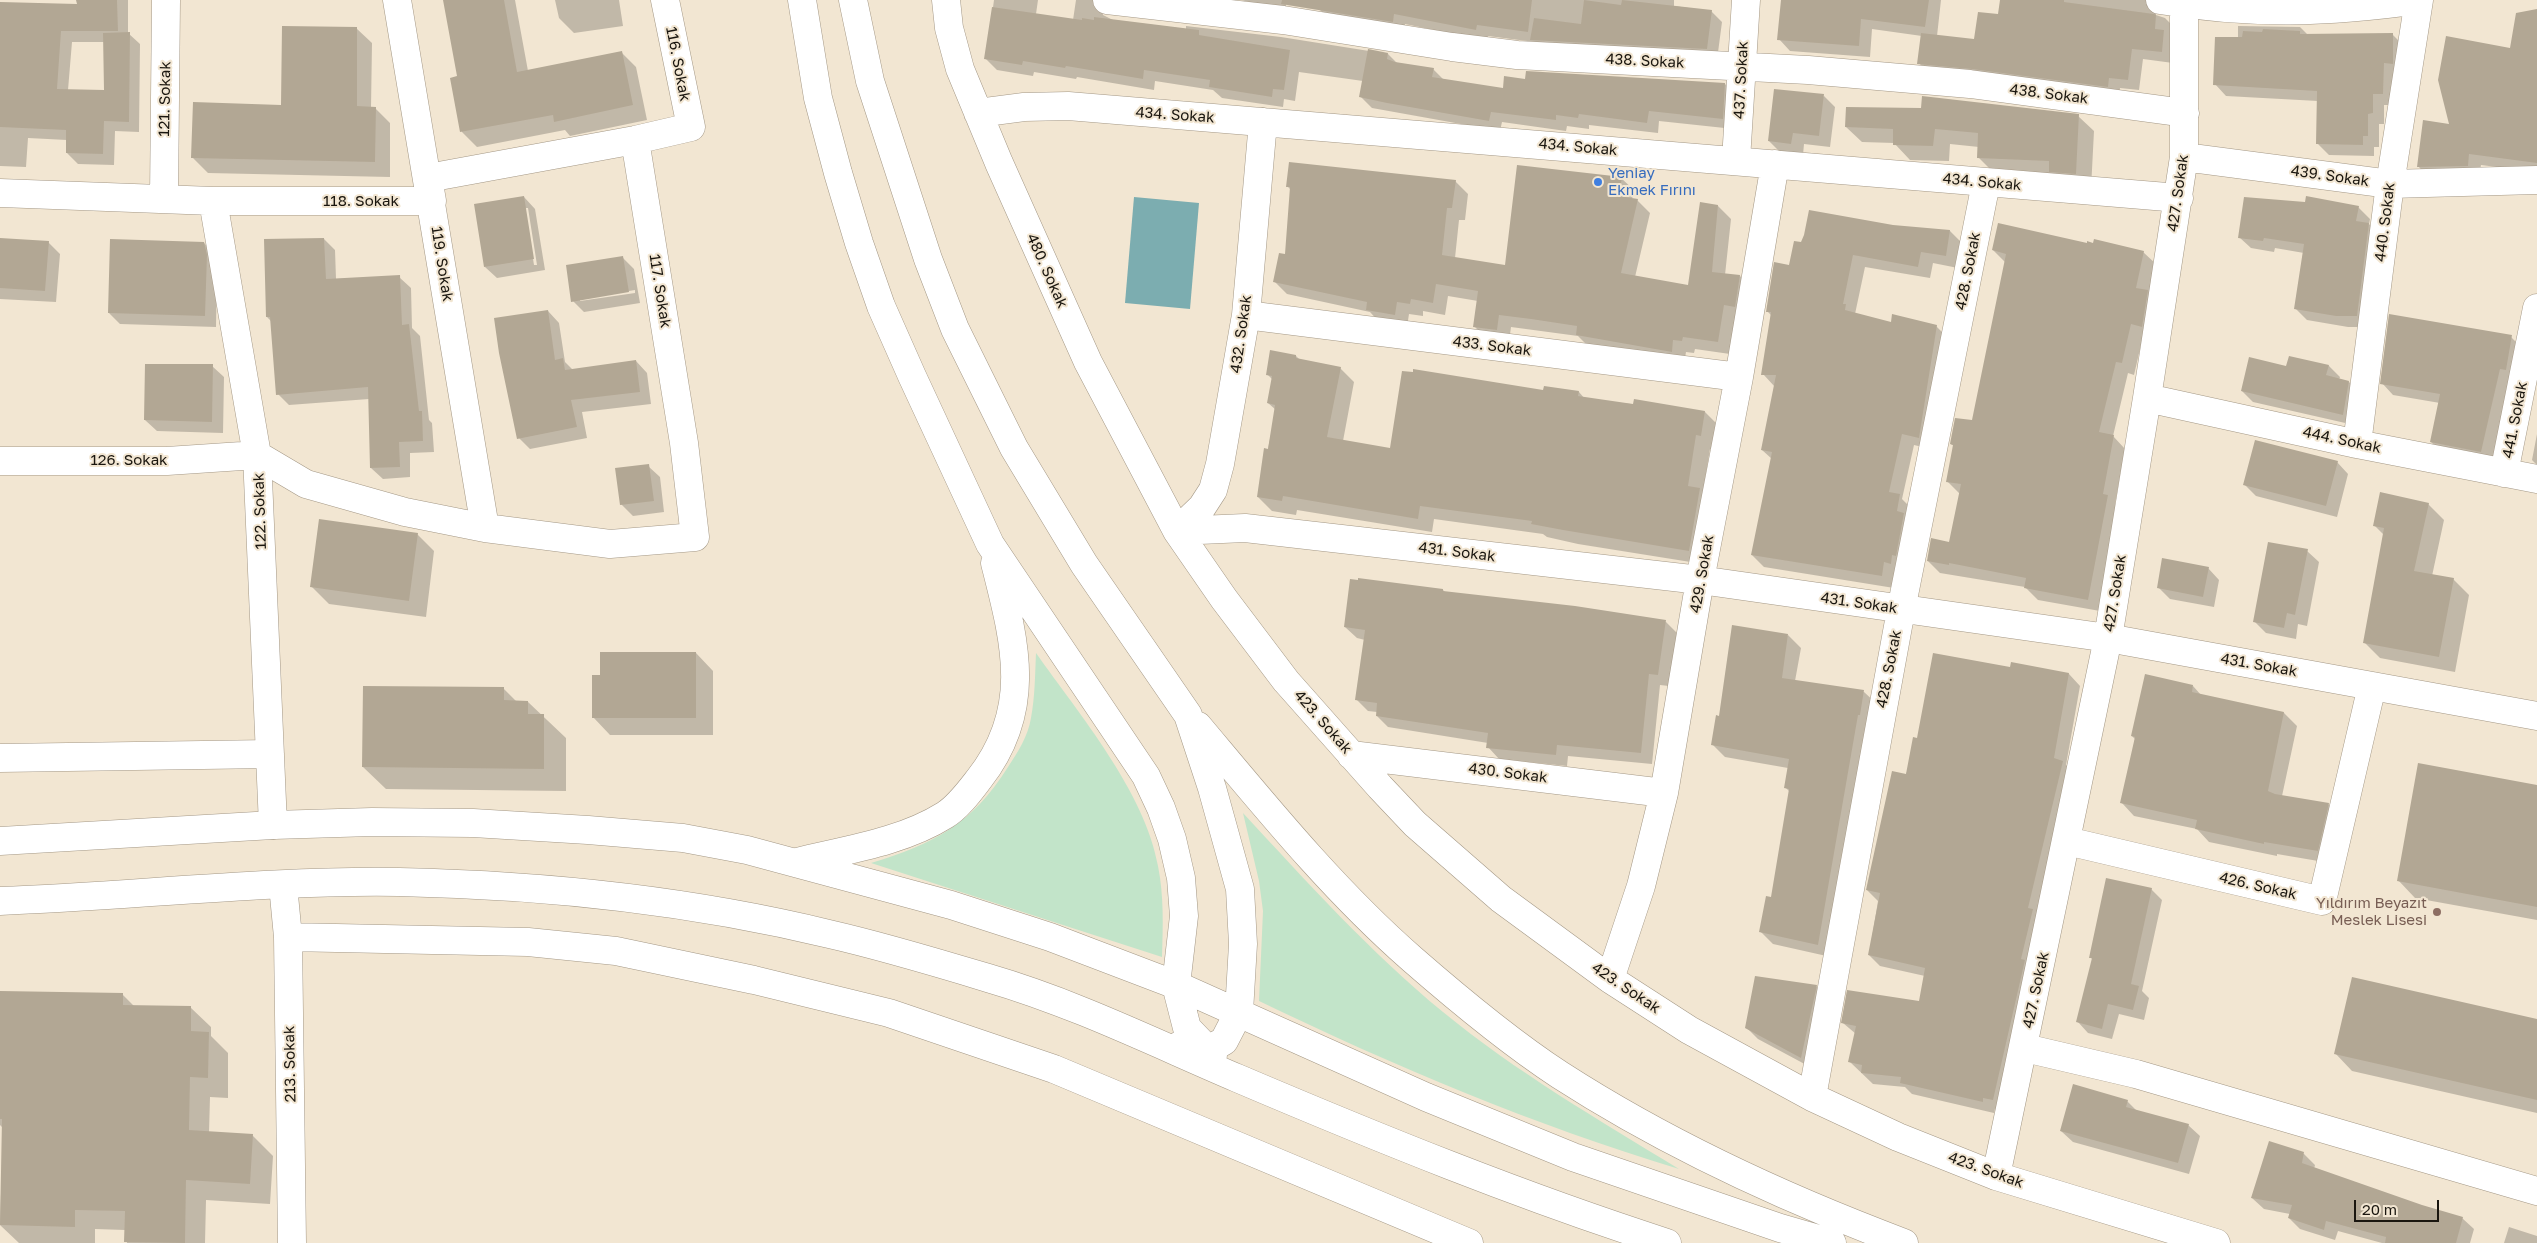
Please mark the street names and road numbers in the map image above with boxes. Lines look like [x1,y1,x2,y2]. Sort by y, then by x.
street label: 116. Sokak [662,25,694,103]
street label: 437. Sokak [1730,41,1752,119]
street label: 438. Sokak [1605,50,1685,72]
street label: 121. Sokak [155,61,175,137]
street label: 438. Sokak [2009,80,2089,108]
street label: 434. Sokak [1135,103,1215,127]
street label: 434. Sokak [1538,135,1618,159]
street label: 427. Sokak [2164,153,2192,233]
street label: 439. Sokak [2290,162,2370,190]
street label: 434. Sokak [1942,170,2022,194]
street label: 440. Sokak [2371,181,2399,263]
street label: 118. Sokak [323,192,399,210]
street label: 119. Sokak [427,225,457,303]
street label: 428. Sokak [1952,230,1984,312]
street label: 480. Sokak [1023,231,1071,311]
street label: 117. Sokak [645,253,675,329]
street label: 432. Sokak [1227,294,1255,374]
street label: 433. Sokak [1452,332,1532,360]
street label: 441. Sokak [2499,380,2531,460]
street label: 444. Sokak [2301,423,2383,457]
street label: 126. Sokak [90,451,168,469]
street label: 122. Sokak [250,472,270,550]
street label: 429. Sokak [1686,534,1718,614]
street label: 431. Sokak [1418,538,1496,566]
street label: 427. Sokak [2100,553,2130,633]
street label: 431. Sokak [1819,589,1899,617]
street label: 428. Sokak [1873,628,1905,710]
street label: 431. Sokak [2219,649,2299,681]
street label: 423. Sokak [1290,686,1356,758]
street label: 430. Sokak [1468,759,1548,787]
street label: 426. Sokak [2217,868,2299,904]
street label: 427. Sokak [2019,950,2053,1030]
street label: 423. Sokak [1588,959,1664,1017]
street label: 213. Sokak [280,1025,300,1103]
street label: 423. Sokak [1946,1148,2026,1192]

